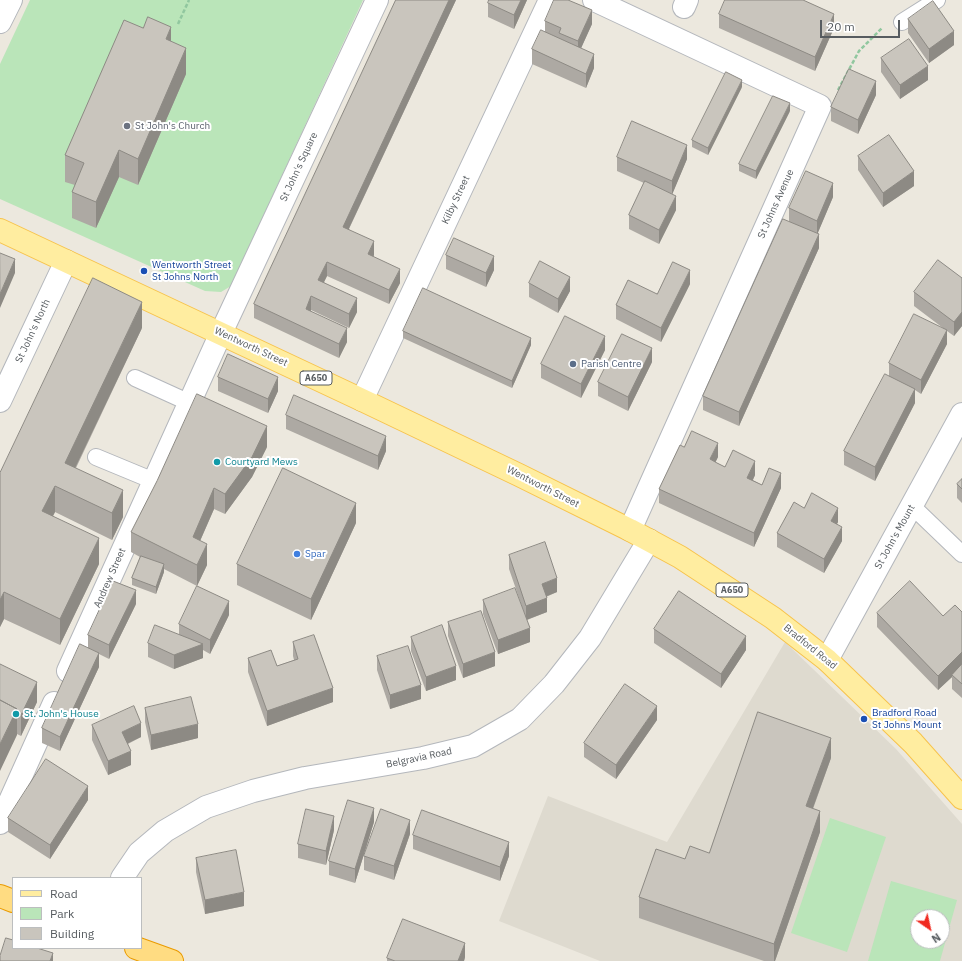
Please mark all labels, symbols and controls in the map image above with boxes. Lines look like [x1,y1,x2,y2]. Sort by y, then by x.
scale bar [822,12,902,38]
text: 20 m [827,19,855,34]
place label: St John's Church [135,120,210,132]
marker: St John's Church [122,121,132,131]
street label: St John's Square [278,130,320,204]
street label: St Johns Avenue [755,168,797,240]
street label: Kilby Street [440,174,472,226]
place label: Wentworth Street St Johns North [152,259,231,282]
marker: Wentworth Street St Johns North [139,266,149,276]
street label: St John's North [13,297,53,365]
street label: Wentworth Street [213,325,289,369]
place label: Parish Centre [581,358,641,370]
marker: Parish Centre [568,359,578,369]
road number: A650 [300,371,332,385]
place label: Courtyard Mews [225,456,298,468]
marker: Courtyard Mews [212,457,222,467]
street label: Wentworth Street [505,464,581,510]
street label: St John's Mount [872,503,918,571]
street label: Andrew Street [91,546,129,610]
place label: Spar [305,548,326,560]
marker: Spar [292,549,302,559]
road number: A650 [716,583,748,597]
street label: Bradford Road [781,622,839,672]
place label: Bradford Road St Johns Mount [872,707,942,730]
place label: St. John's House [24,708,99,720]
marker: St. John's House [11,709,21,719]
marker: Bradford Road St Johns Mount [859,714,869,724]
street label: Belgravia Road [385,745,453,771]
legend [12,877,142,949]
text: Road [50,886,78,901]
text: Park [50,906,74,921]
north arrow [910,909,950,949]
text: Building [50,926,94,941]
text: N [929,930,943,946]

